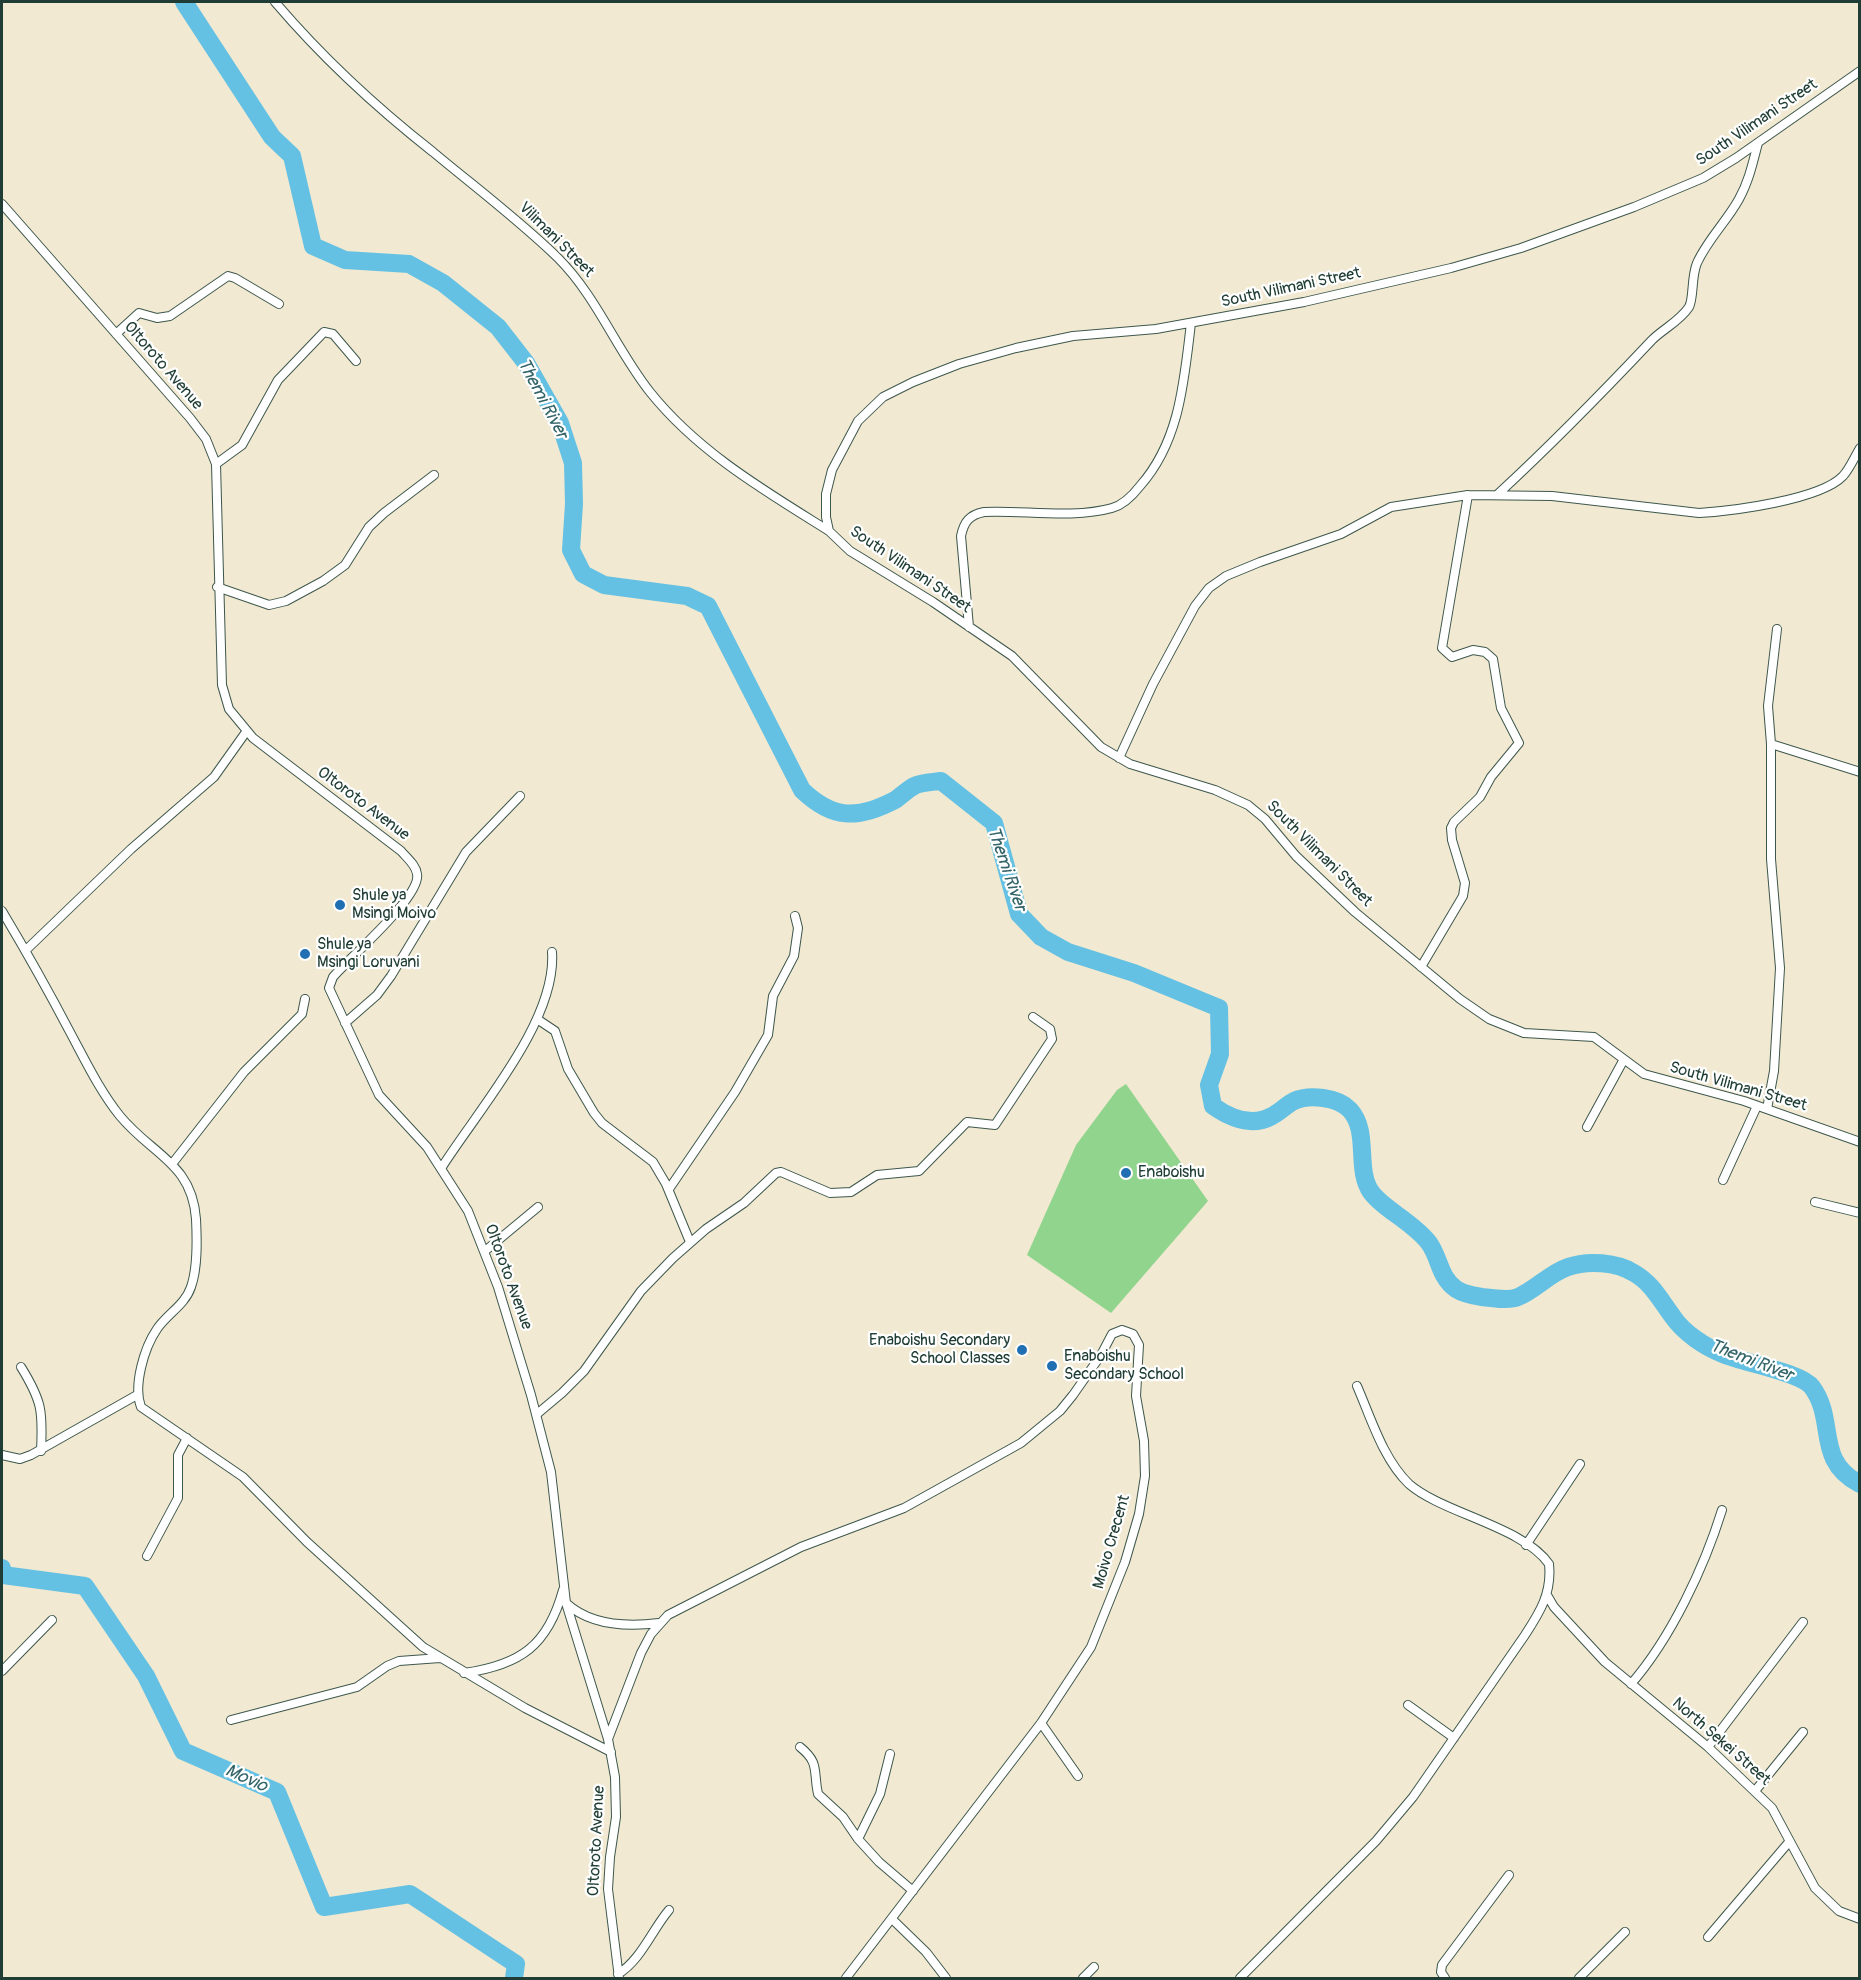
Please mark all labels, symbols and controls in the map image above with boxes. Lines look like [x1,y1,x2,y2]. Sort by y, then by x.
street label: South Vilimani Street [1693,75,1821,171]
street label: Vilimani Street [514,198,598,282]
street label: South Vilimani Street [1220,264,1362,312]
street label: Oltoroto Avenue [119,318,207,414]
water label: Themi River [512,355,572,443]
street label: South Vilimani Street [846,522,974,618]
street label: Oltoroto Avenue [313,763,413,845]
street label: South Vilimani Street [1262,797,1376,911]
water label: Themi River [981,824,1031,914]
place label: Shule ya Msingi Moivo [352,886,436,924]
marker: Shule ya Msingi Moivo [333,898,347,912]
place label: Shule ya Msingi Loruvani [317,935,419,973]
marker: Shule ya Msingi Loruvani [298,947,312,961]
street label: South Vilimani Street [1667,1058,1809,1116]
place label: Enaboishu [1138,1163,1205,1183]
marker: Enaboishu [1119,1166,1133,1180]
street label: Oltoroto Avenue [480,1222,536,1332]
place label: Enaboishu Secondary School Classes [869,1331,1010,1369]
water label: Themi River [1706,1335,1796,1387]
marker: Enaboishu Secondary School Classes [1015,1343,1029,1357]
place label: Enaboishu Secondary School [1064,1347,1184,1385]
marker: Enaboishu Secondary School [1045,1359,1059,1373]
street label: Moivo Crecent [1089,1493,1135,1591]
street label: North Sekei Street [1668,1694,1774,1790]
water label: Movio [222,1760,270,1798]
street label: Oltoroto Avenue [585,1785,609,1897]

